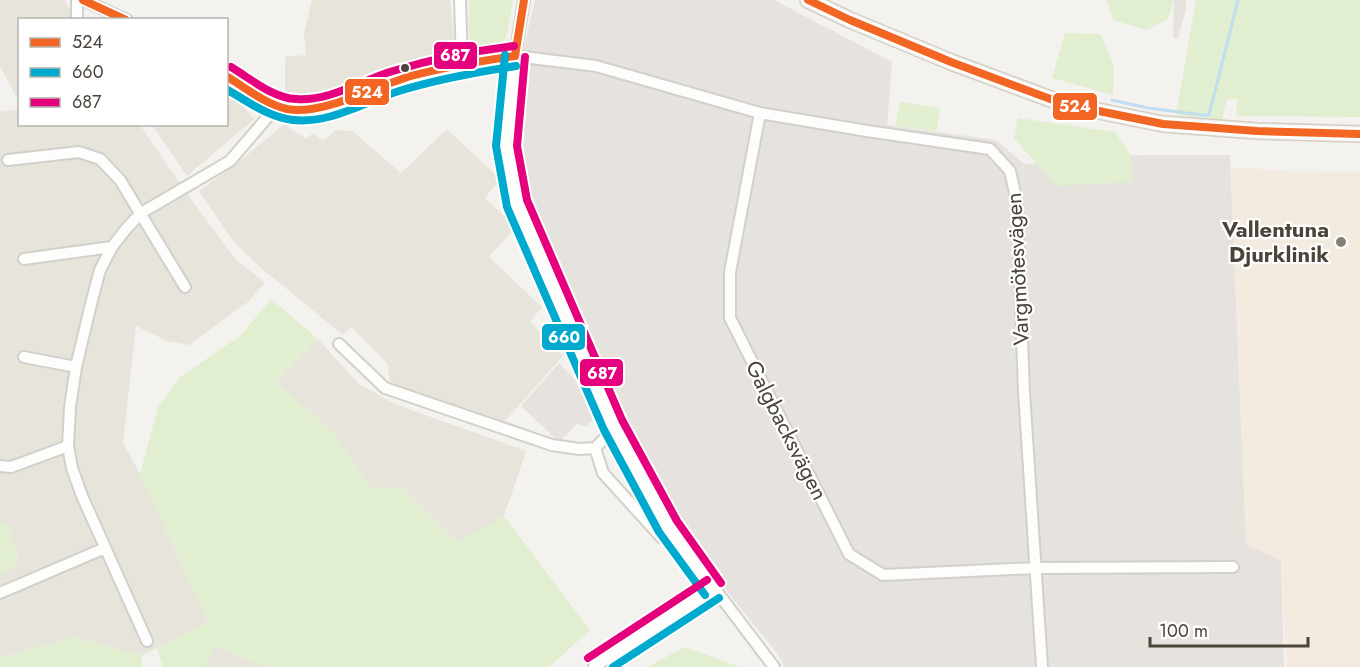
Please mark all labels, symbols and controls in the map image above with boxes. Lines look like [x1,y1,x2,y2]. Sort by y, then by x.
legend [18,18,228,126]
text: 524 [72,29,103,55]
line badge: 687 [433,41,478,70]
text: 687 [440,44,470,67]
text: 660 [72,59,104,85]
unlabelled marker [399,62,411,74]
line badge: 524 [344,78,390,106]
text: 524 [351,81,383,104]
text: 687 [72,89,102,115]
line badge: 524 [1052,92,1098,121]
text: 524 [1059,95,1091,118]
street label: Vargmötesvägen [997,192,1037,346]
place label: Vallentuna Djurklinik [1221,213,1329,270]
marker: Vallentuna Djurklinik [1334,235,1348,249]
line badge: 660 [541,323,586,351]
text: 660 [548,326,580,349]
street label: Galgbacksvägen [738,355,836,505]
line badge: 687 [579,358,624,387]
text: 687 [587,362,617,385]
scale bar [1150,610,1308,648]
text: 100 m [1159,618,1208,644]

